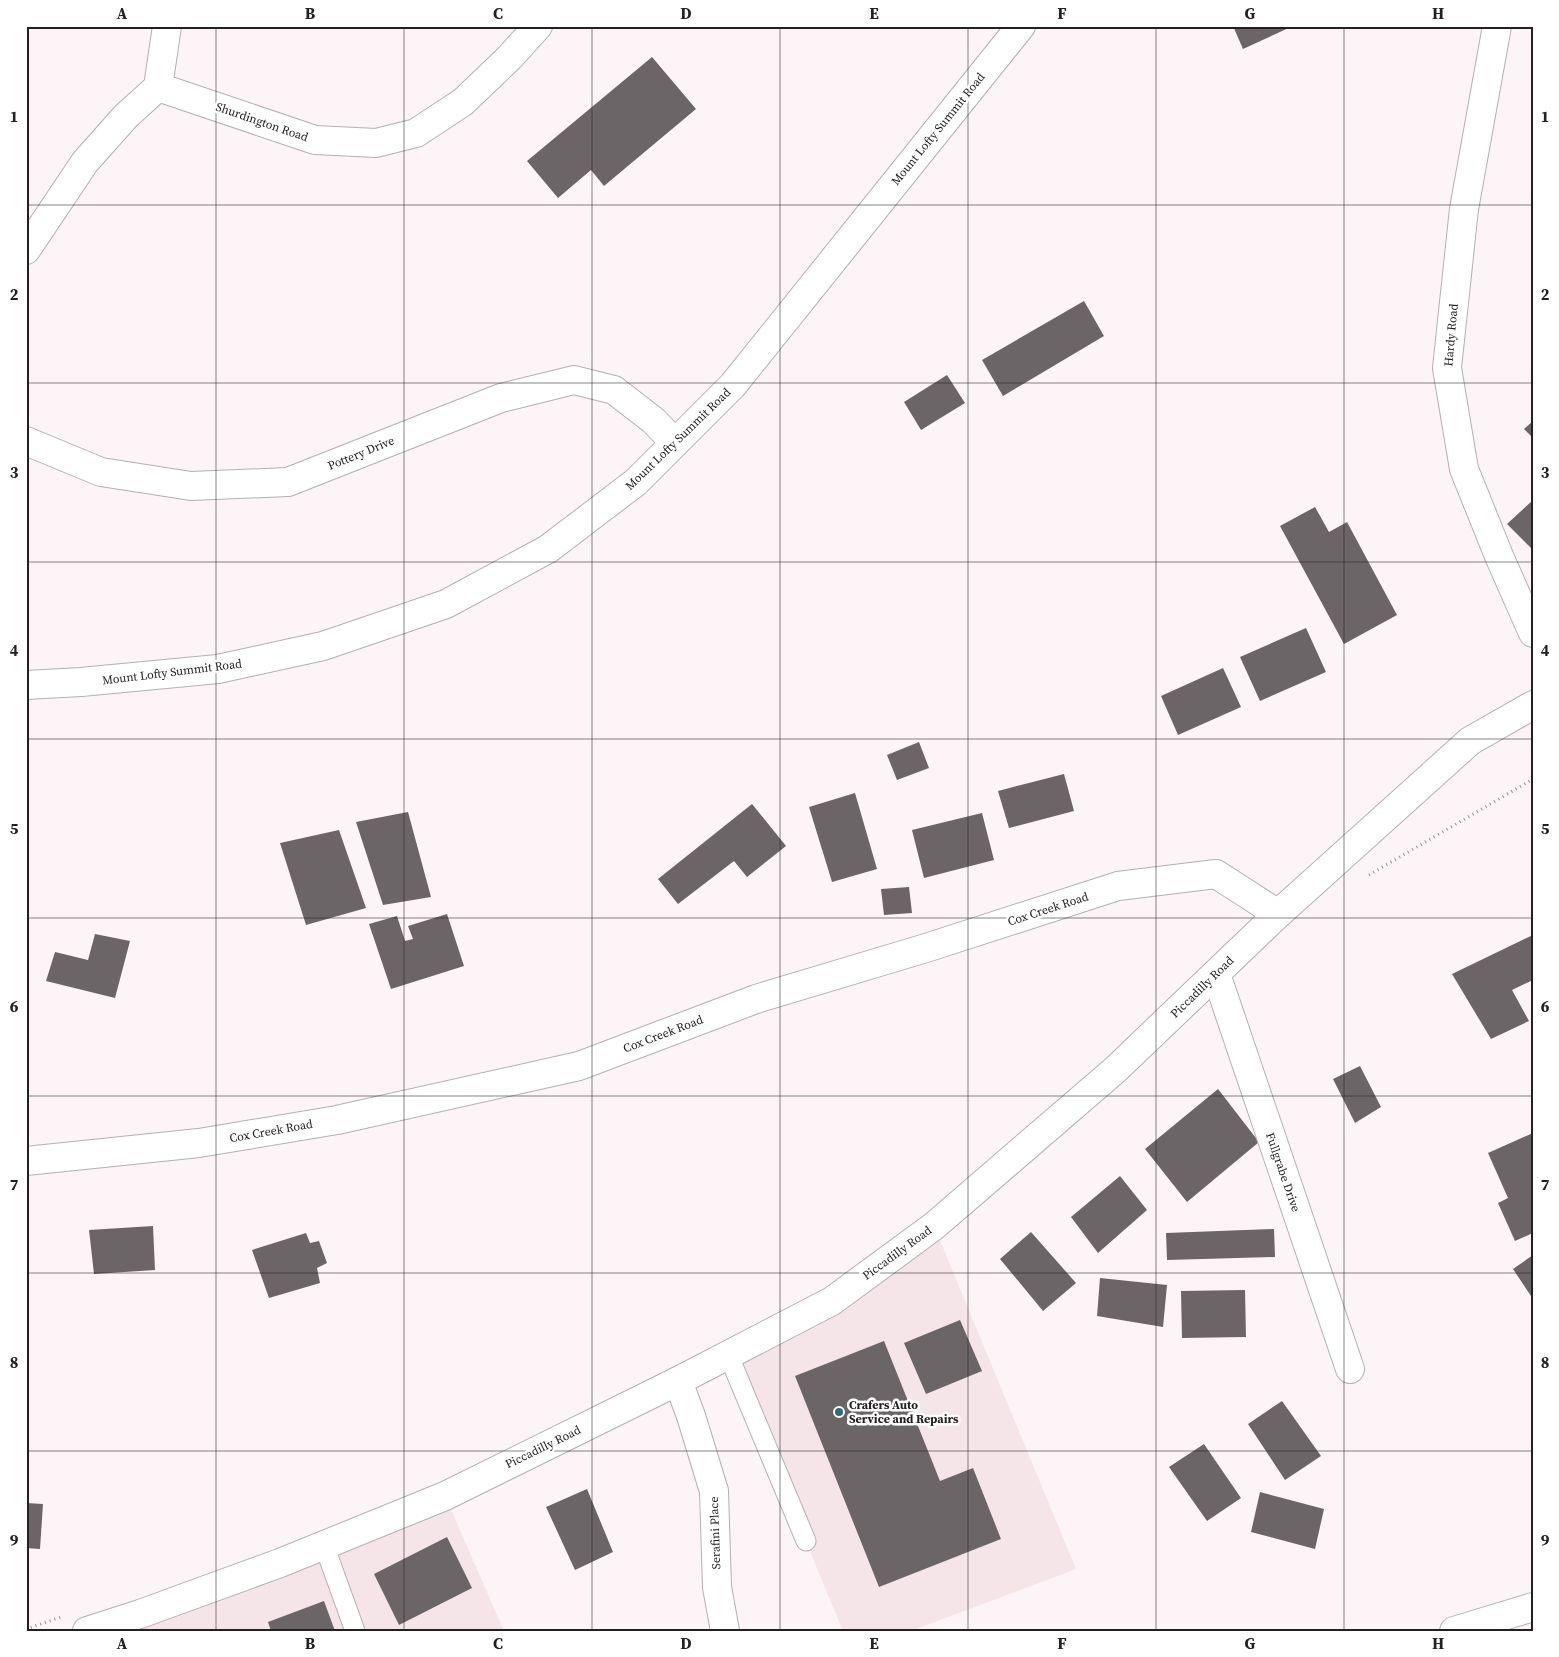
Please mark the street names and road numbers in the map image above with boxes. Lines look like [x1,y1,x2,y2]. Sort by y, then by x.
street label: Mount Lofty Summit Road [888,69,989,189]
street label: Shurdington Road [214,99,311,145]
street label: Hardy Road [1440,303,1462,367]
street label: Mount Lofty Summit Road [622,384,734,494]
street label: Pottery Drive [325,432,397,474]
street label: Mount Lofty Summit Road [101,655,243,689]
street label: Cox Creek Road [1005,888,1091,930]
street label: Piccadilly Road [1167,953,1237,1021]
street label: Cox Creek Road [621,1011,705,1057]
street label: Cox Creek Road [228,1116,314,1146]
street label: Fullgrabe Drive [1262,1130,1304,1214]
street label: Piccadilly Road [859,1222,935,1284]
street label: Piccadilly Road [503,1422,584,1472]
street label: Serafini Place [706,1496,724,1570]

